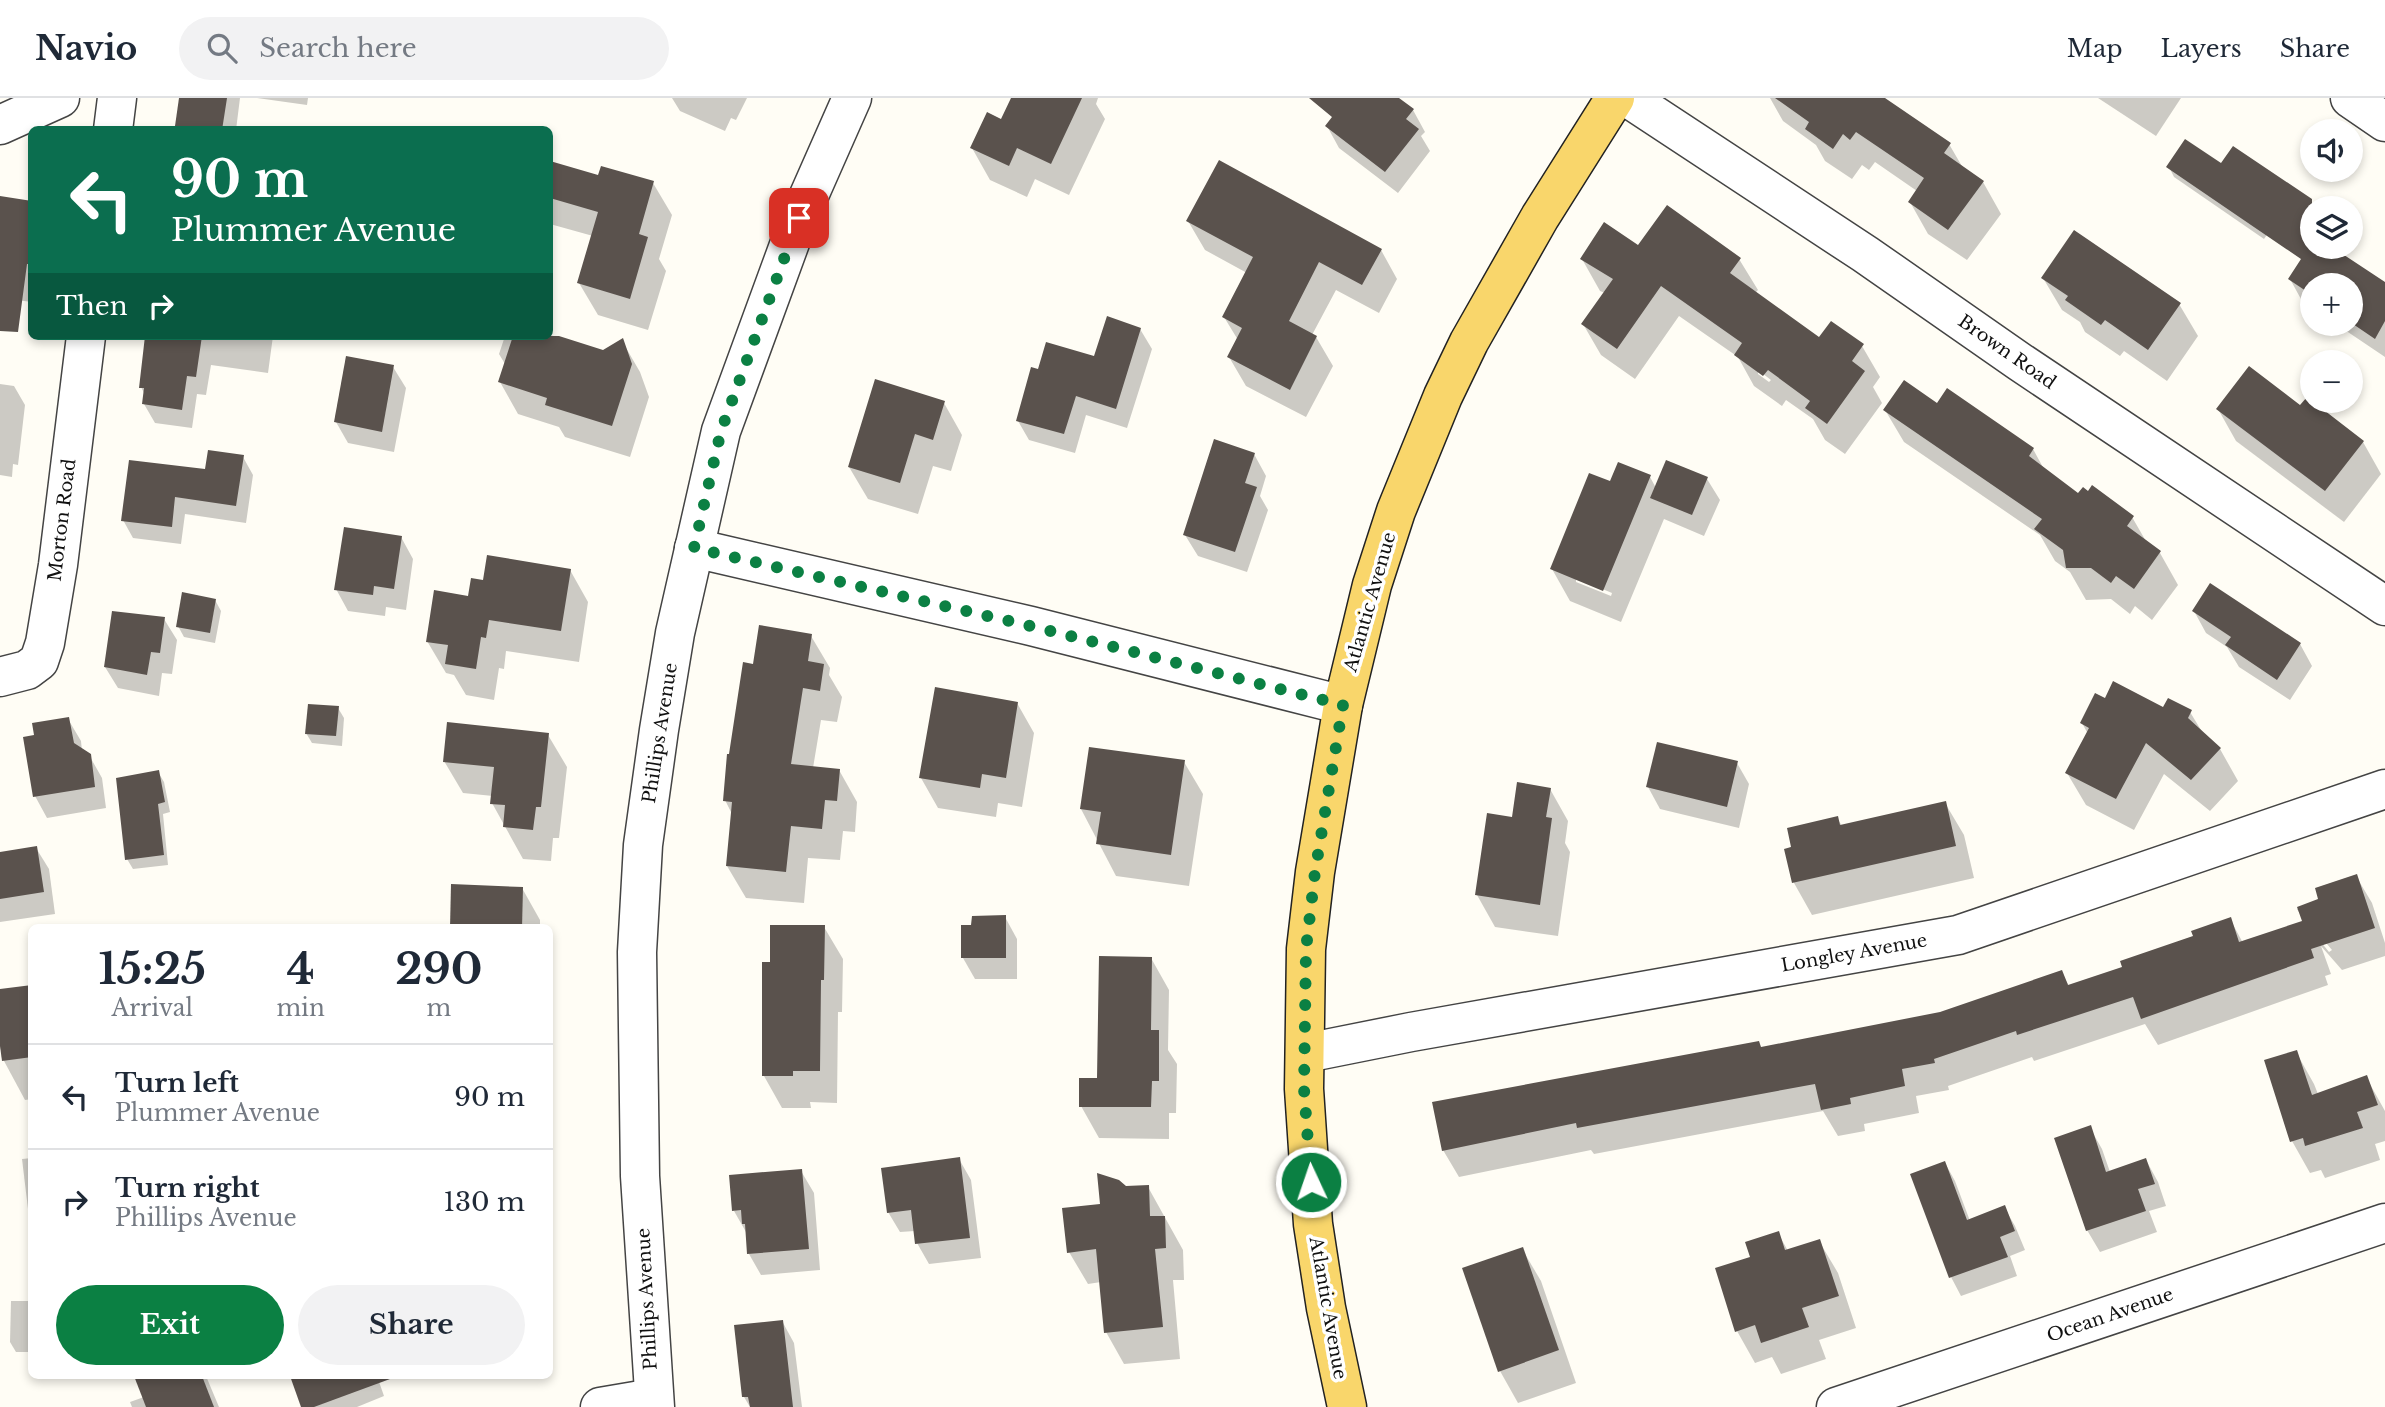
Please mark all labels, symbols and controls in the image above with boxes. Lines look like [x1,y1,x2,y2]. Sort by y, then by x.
search box [179,17,669,80]
text: Navio [35,28,137,69]
icon: search [203,29,241,67]
text: Search here [259,32,417,64]
text: Map [2067,34,2123,63]
text: Layers [2161,34,2242,63]
text: Share [2280,34,2350,63]
map controls [2300,119,2363,413]
button: sound [2300,119,2363,182]
text: 90 m [171,149,308,210]
icon: left [56,154,147,245]
pin [769,188,829,248]
button: layers [2300,196,2363,259]
icon: arrive [780,199,818,237]
text: Plummer Avenue [171,210,456,250]
button: + [2300,273,2363,336]
icon: right [142,287,180,325]
text: Then [56,290,128,322]
street label: Brown Road [1954,310,2060,394]
button: − [2300,350,2363,413]
street label: Morton Road [44,457,80,583]
street label: Atlantic Avenue [1339,530,1400,675]
street label: Phillips Avenue [638,661,682,805]
street label: Longley Avenue [1779,929,1929,977]
text: 15:25 [98,943,206,995]
text: 4 [287,943,315,995]
text: 290 [395,943,483,995]
text: Arrival [111,994,193,1022]
text: min [276,994,325,1022]
text: m [427,994,451,1022]
text: Turn left [115,1067,239,1099]
icon: left [56,1078,94,1116]
text: 90 m [454,1081,525,1113]
text: Plummer Avenue [115,1099,320,1127]
position arrow [1274,1145,1348,1219]
text: Turn right [115,1172,260,1204]
icon: right [56,1183,94,1221]
text: 130 m [443,1186,525,1218]
text: Phillips Avenue [115,1204,297,1232]
street label: Phillips Avenue [632,1227,662,1371]
street label: Atlantic Avenue [1304,1234,1351,1381]
street label: Ocean Avenue [2044,1283,2176,1347]
button: Exit [56,1285,284,1365]
button: Share [298,1285,525,1365]

